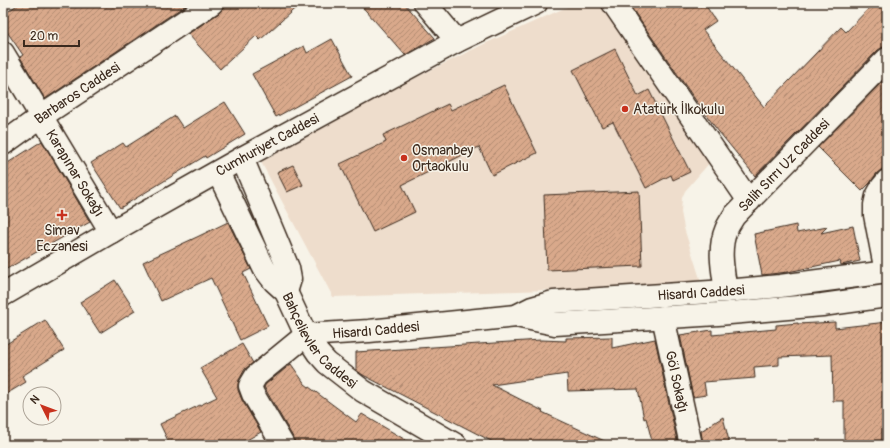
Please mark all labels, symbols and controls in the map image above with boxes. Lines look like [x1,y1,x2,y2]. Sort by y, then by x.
scale bar [24,22,79,48]
text: 20 m [30,29,59,44]
street label: Barbaros Caddesi [31,58,123,127]
place label: Atatürk İlkokulu [633,101,724,118]
marker: Atatürk İlkokulu [620,104,630,114]
street label: Cumhuriyet Caddesi [213,109,322,180]
street label: Salih Sırrı Uz Caddesi [734,115,833,215]
street label: Karapınar Sokağı [43,126,108,219]
place label: Osmanbey Ortaokulu [412,142,473,175]
marker: Osmanbey Ortaokulu [399,153,409,163]
marker: Simav Eczanesi [57,210,67,220]
place label: Simav Eczanesi [36,222,88,255]
street label: Hisardı Caddesi [657,281,746,304]
street label: Bahçelievler Caddesi [279,290,361,392]
street label: Hisardı Caddesi [332,317,421,342]
street label: Göl Sokağı [662,349,692,414]
north arrow [22,386,62,426]
text: N [28,392,43,407]

